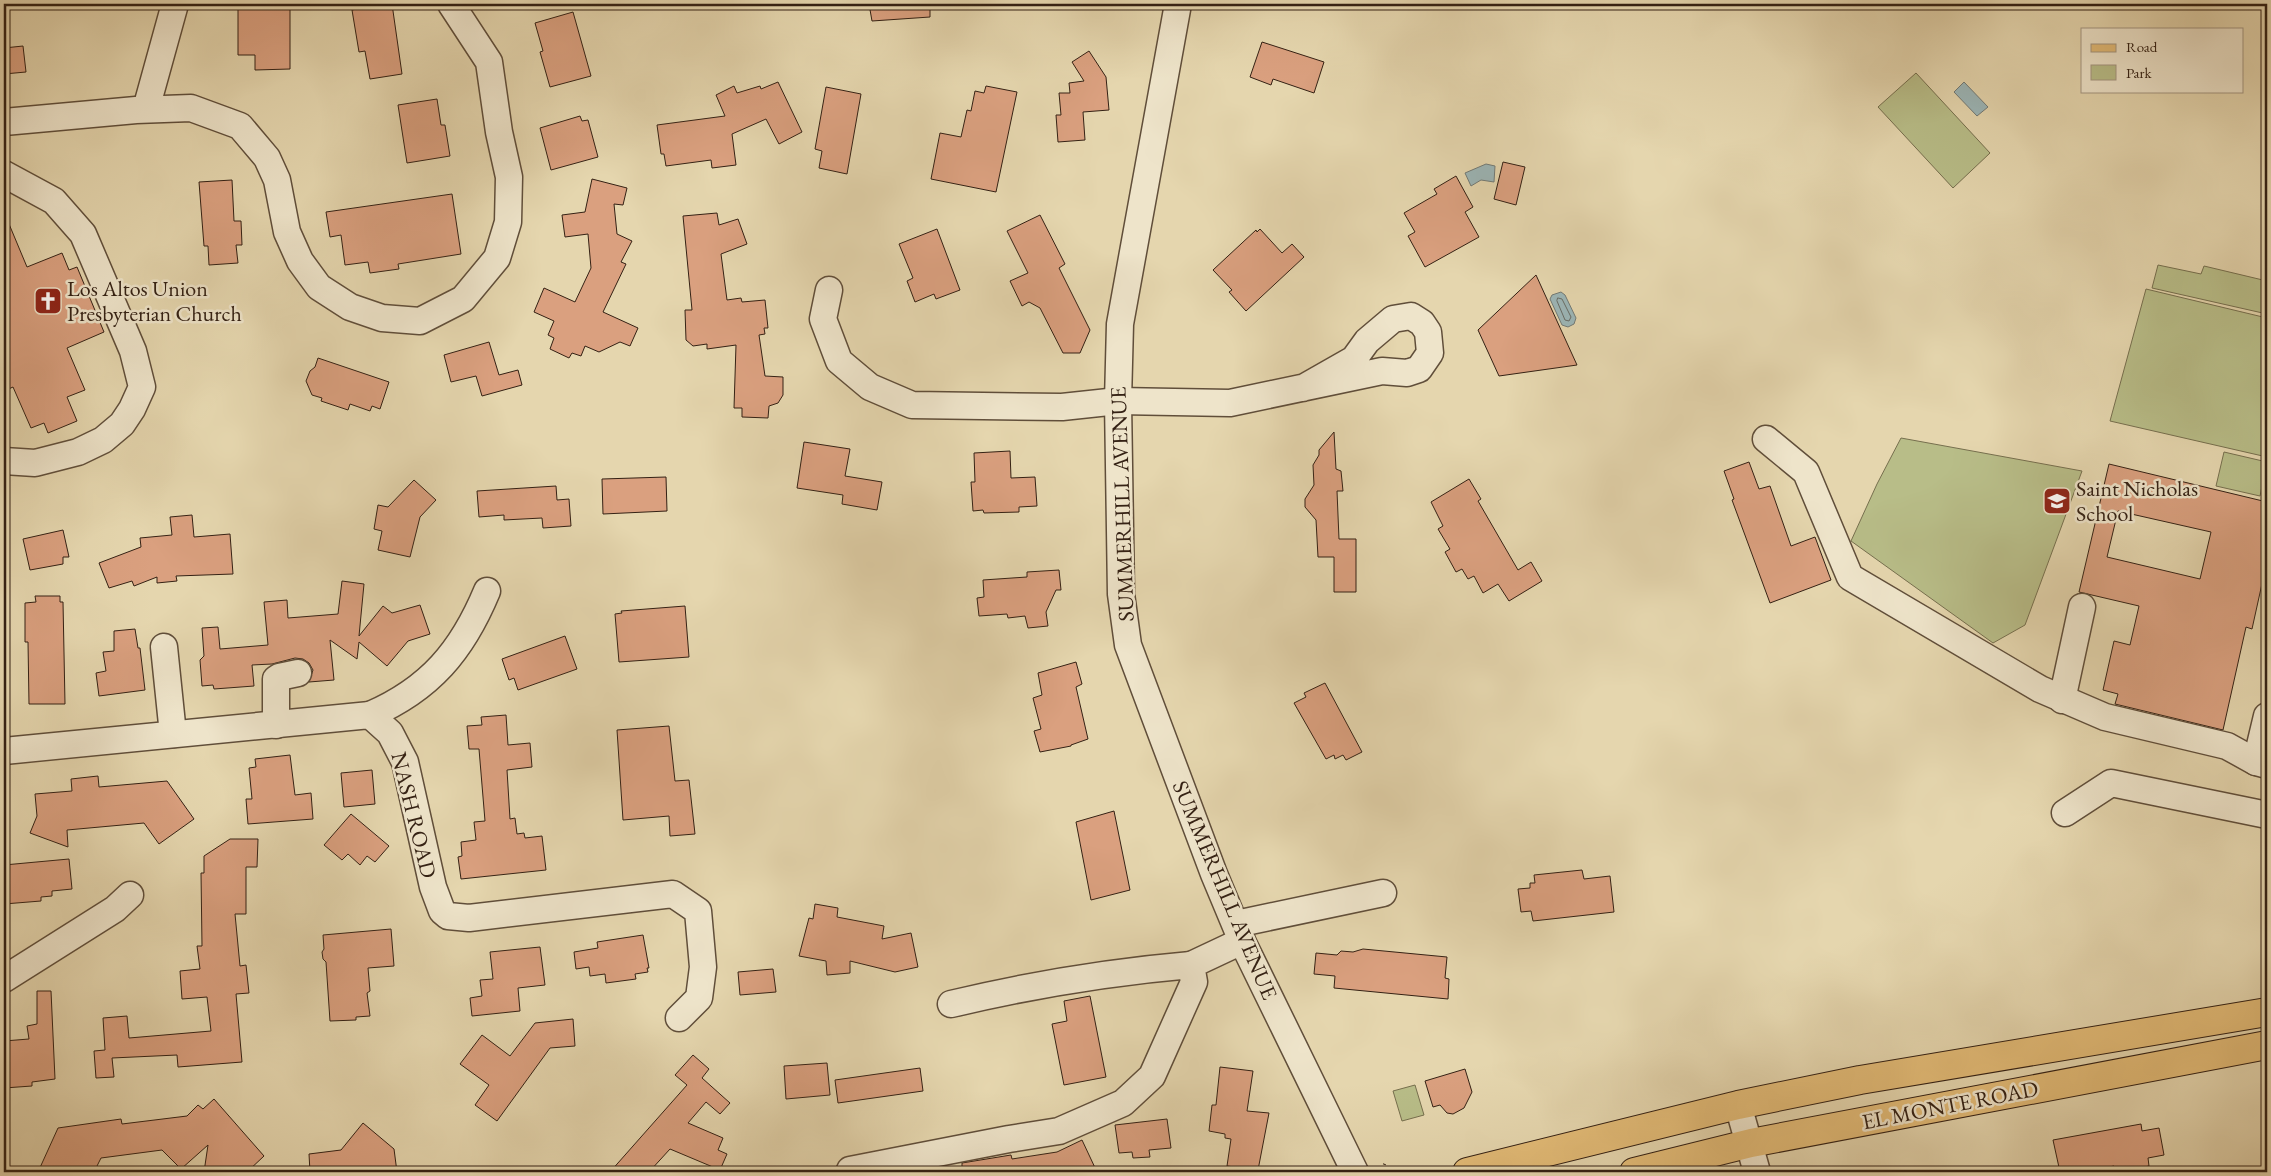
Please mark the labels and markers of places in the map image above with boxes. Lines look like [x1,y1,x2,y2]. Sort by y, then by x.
place label: Los Altos Union Presbyterian Church [67,274,242,328]
church icon: Los Altos Union Presbyterian Church [33,286,63,316]
place label: Saint Nicholas School [2076,474,2198,528]
school or university icon: Saint Nicholas School [2042,486,2072,516]

